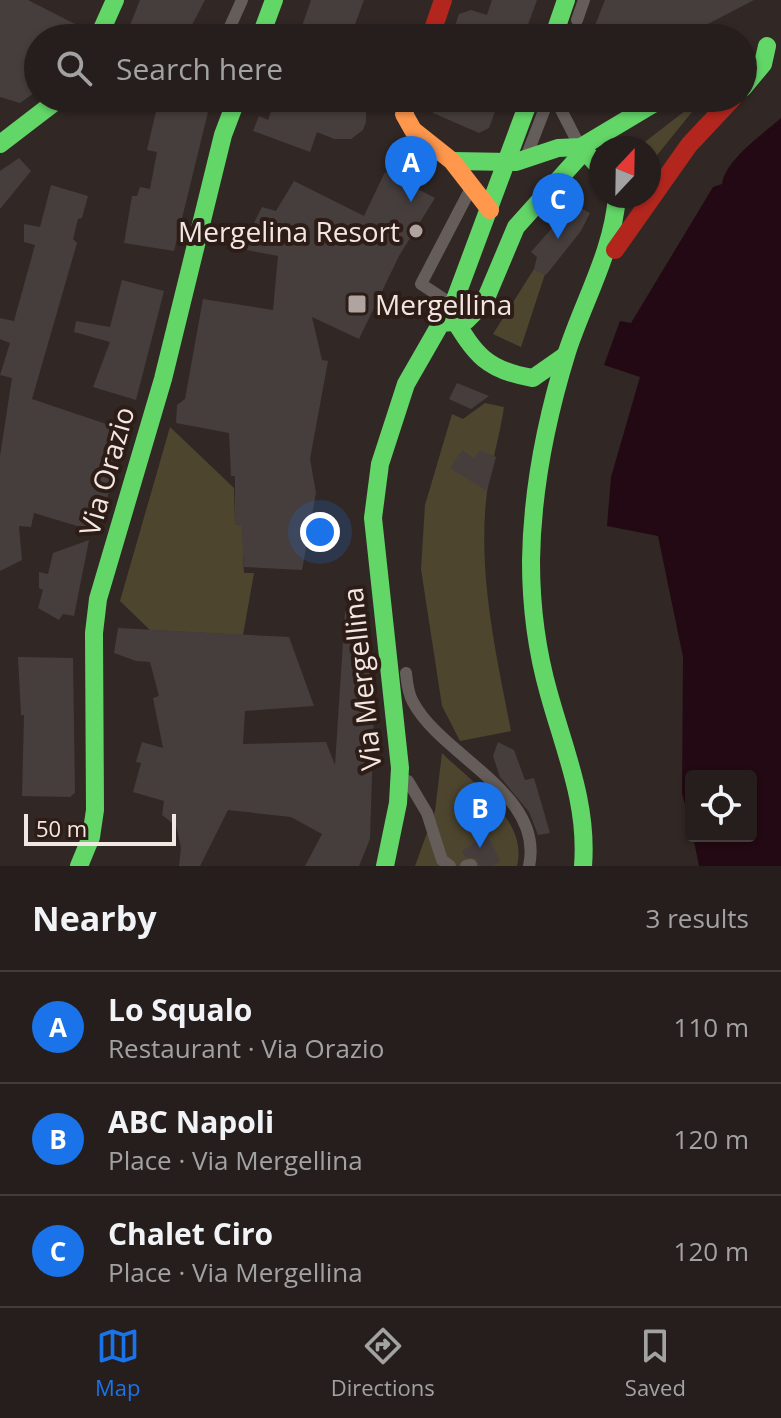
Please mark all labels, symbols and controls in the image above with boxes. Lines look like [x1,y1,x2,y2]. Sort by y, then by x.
search box [24,24,757,112]
icon: search [52,46,96,90]
text: Search here [116,48,283,89]
pin: A [385,136,437,202]
north arrow [589,136,661,208]
pin: C [532,173,584,239]
place label: Mergelina Resort [178,212,400,250]
marker: Mergelina Resort [407,222,425,240]
place label: Mergellina [375,285,512,323]
marker: Mergellina [346,293,368,315]
street label: Via Orazio [69,402,143,540]
your location [300,512,340,552]
street label: Via Mergellina [332,586,390,772]
map controls [685,770,757,842]
button: locate [685,770,757,842]
pin: B [454,782,506,848]
scale bar [24,810,176,846]
text: 50 m [36,813,87,843]
text: Nearby [32,895,157,941]
text: 3 results [646,900,749,936]
text: Lo Squalo [108,989,252,1030]
text: A [49,1009,67,1045]
text: 110 m [674,1009,749,1045]
text: Restaurant · Via Orazio [108,1030,384,1066]
text: ABC Napoli [108,1101,274,1142]
text: B [49,1121,67,1157]
text: 120 m [674,1121,749,1157]
text: Place · Via Mergellina [108,1142,363,1178]
text: Chalet Ciro [108,1213,273,1254]
text: C [50,1233,66,1269]
text: 120 m [674,1233,749,1269]
text: Place · Via Mergellina [108,1254,363,1290]
tab: Map [95,1324,141,1402]
tab: Directions [331,1324,435,1402]
tab: Saved [625,1324,686,1402]

